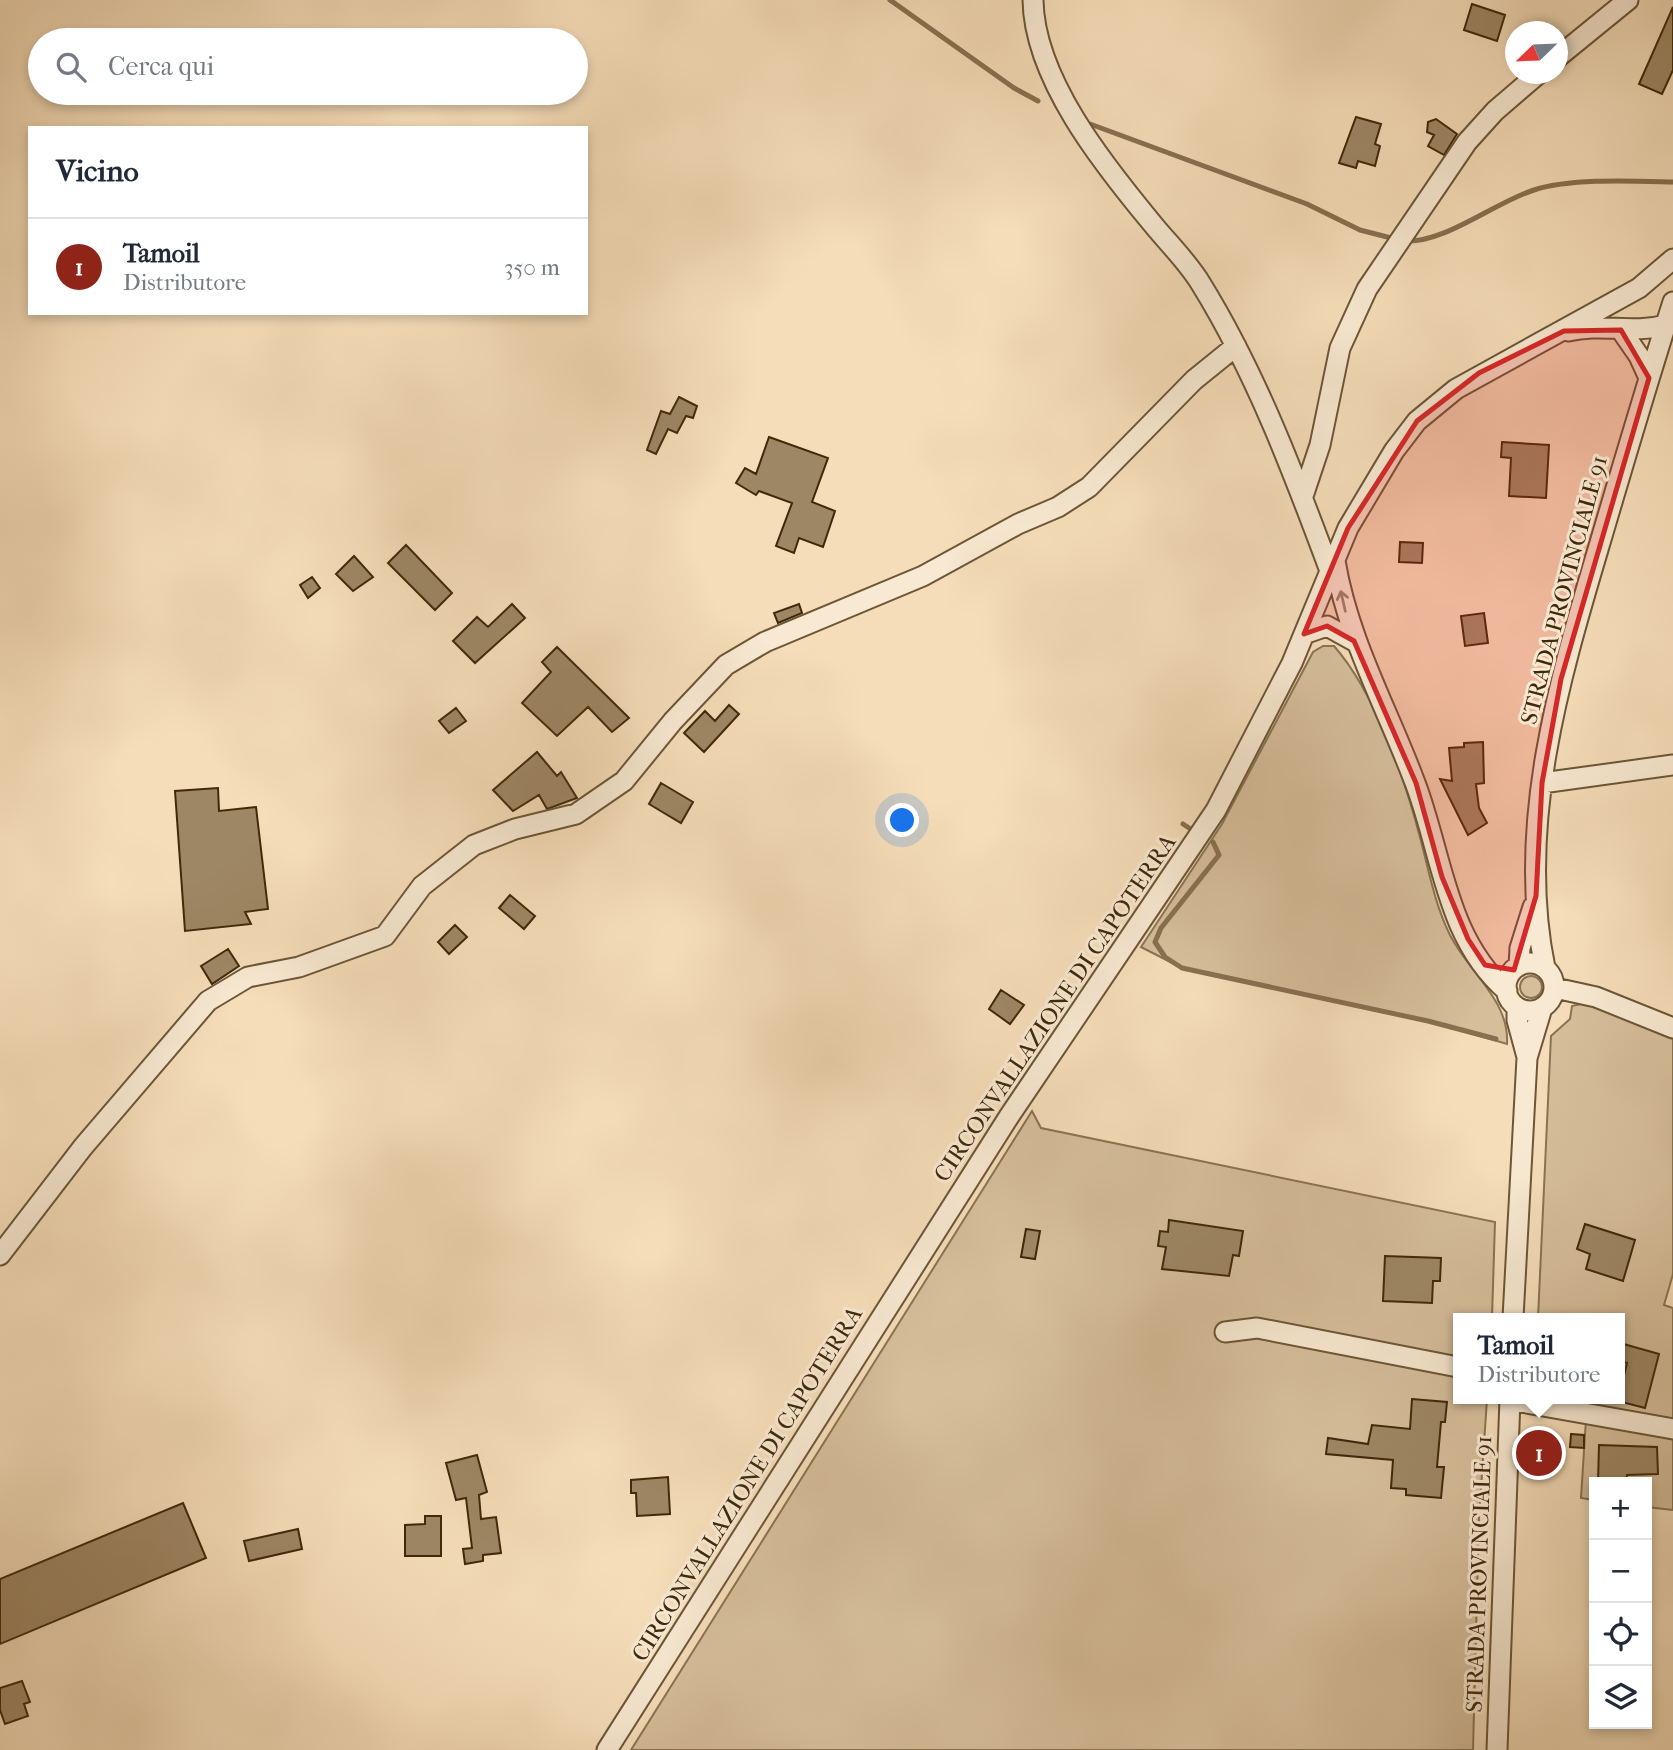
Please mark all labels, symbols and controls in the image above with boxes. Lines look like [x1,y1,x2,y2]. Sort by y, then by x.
north arrow [1505,21,1568,84]
search box [28,28,588,105]
icon: search [52,48,90,86]
text: Cerca qui [108,51,214,82]
text: Vicino [56,154,139,189]
text: Tamoil [123,238,200,269]
text: 1 [75,254,83,281]
text: 350 m [504,254,560,281]
text: Distributore [123,269,246,296]
street label: STRADA PROVINCIALE 91 [1515,453,1613,727]
one-way arrow [1335,590,1349,613]
your location [885,803,919,837]
street label: CIRCONVALLAZIONE DI CAPOTERRA [928,828,1182,1187]
street label: CIRCONVALLAZIONE DI CAPOTERRA [626,1301,868,1666]
popup [1453,1313,1625,1404]
text: Tamoil [1477,1330,1554,1361]
text: Distributore [1477,1361,1601,1388]
pin: 1 [1516,1427,1562,1479]
street label: STRADA PROVINCIALE 91 [1461,1435,1497,1713]
map controls [1589,1477,1652,1729]
button: + [1589,1477,1652,1540]
button: − [1589,1540,1652,1603]
button: locate [1589,1603,1652,1666]
button: layers [1589,1666,1652,1729]

